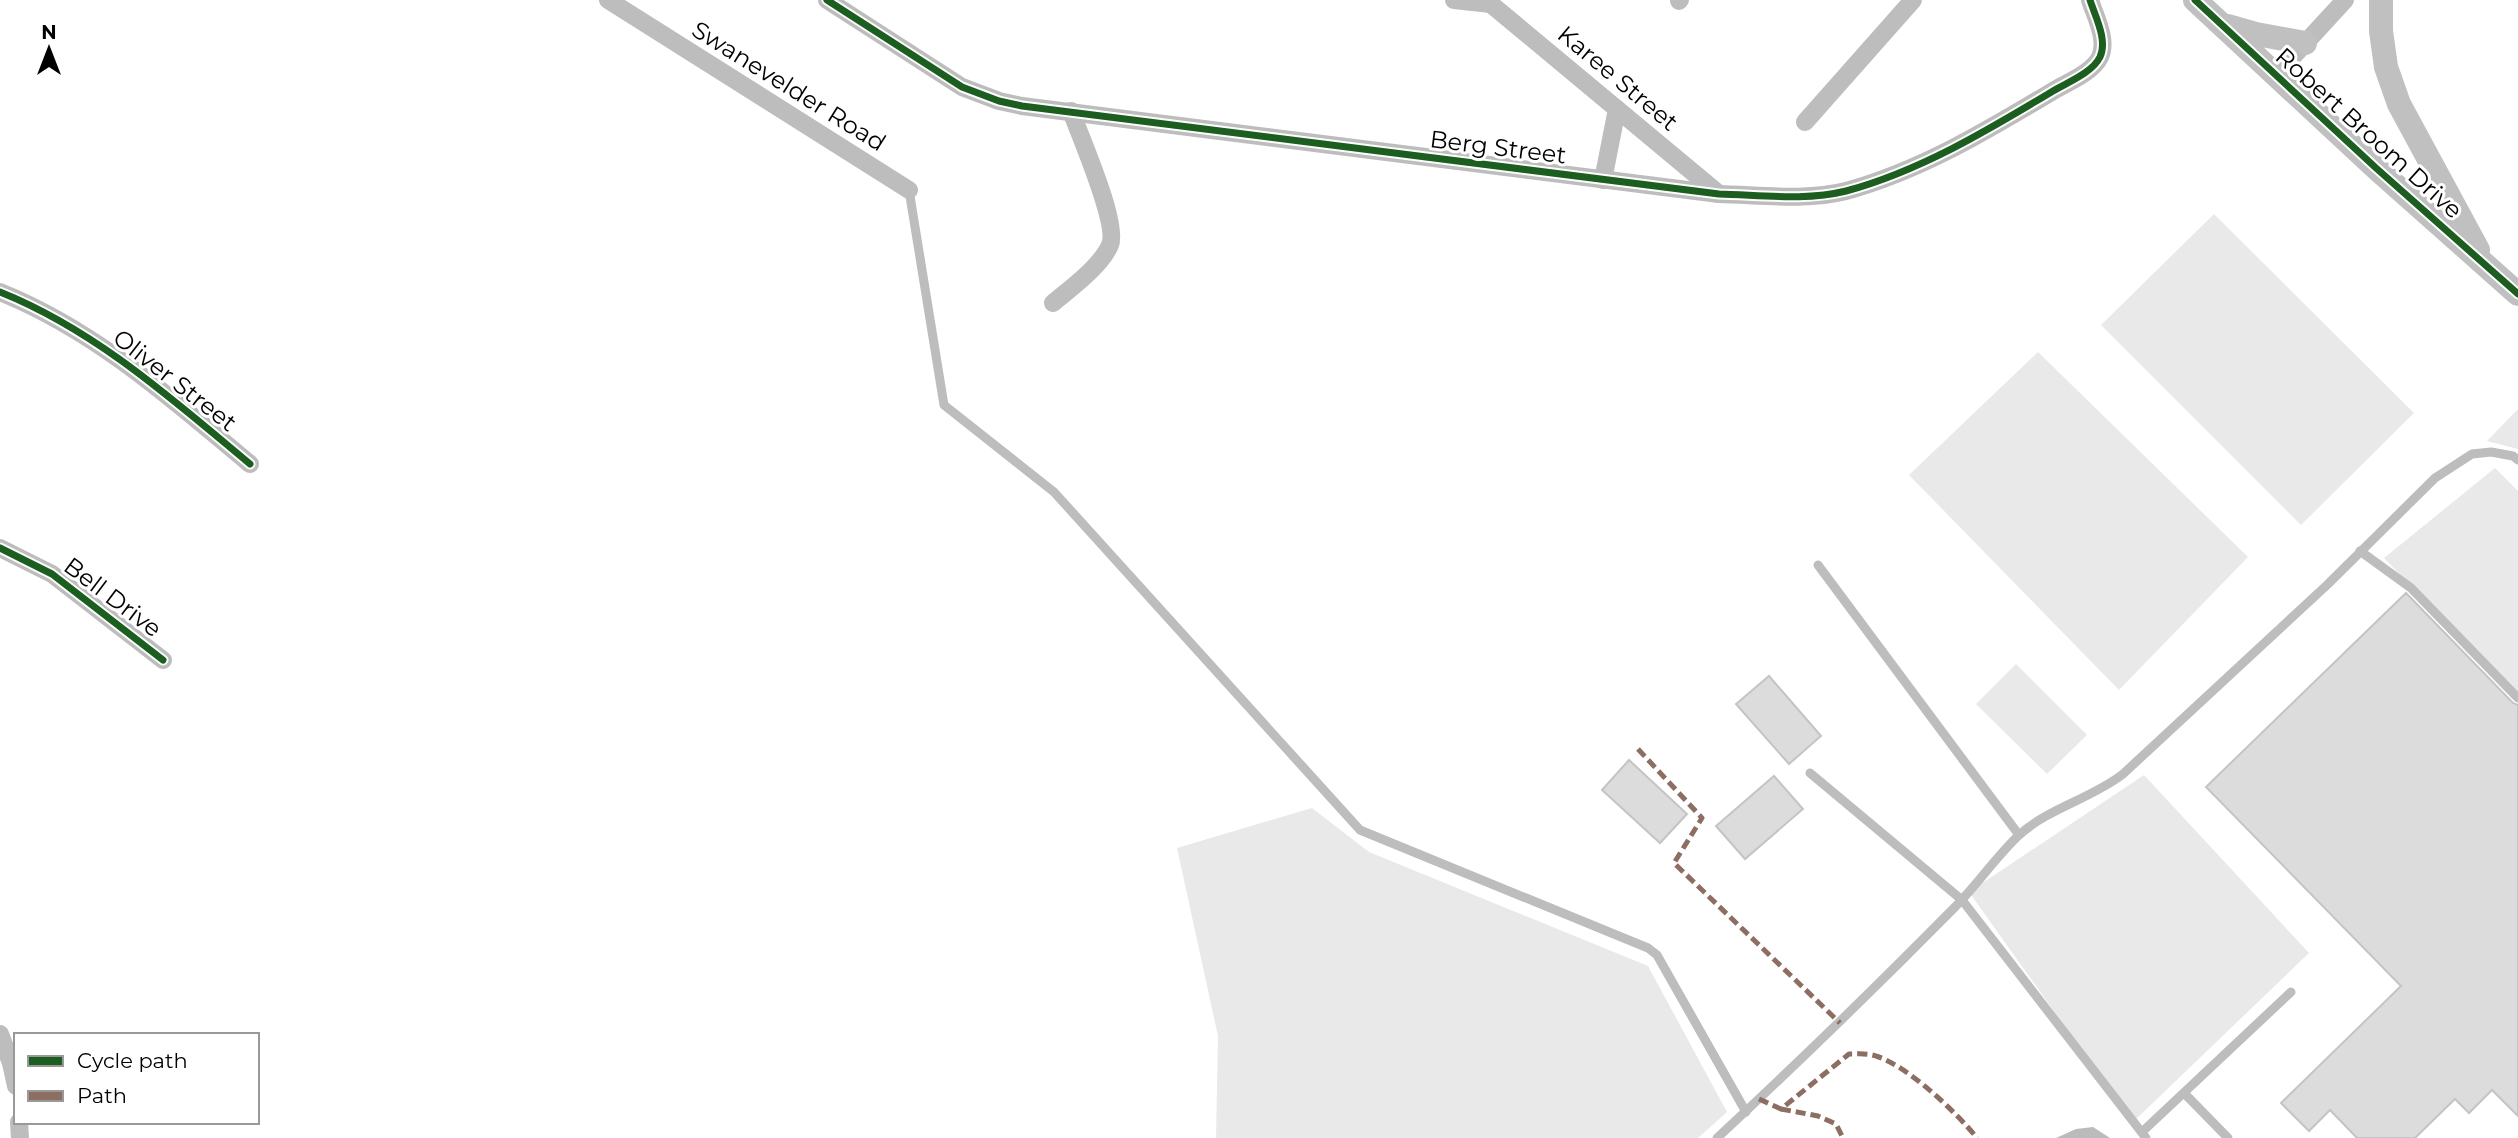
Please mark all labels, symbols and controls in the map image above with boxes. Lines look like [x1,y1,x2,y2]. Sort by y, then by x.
north arrow [14,14,84,84]
street label: Swanevelder Road [687,15,891,157]
street label: Karee Street [1552,19,1684,137]
text: N [41,21,57,44]
street label: Robert Broom Drive [2270,41,2468,225]
street label: Berg Street [1428,124,1568,170]
street label: Oliver Street [107,323,243,437]
street label: Bell Drive [58,551,168,643]
legend [14,1033,259,1124]
text: Cycle path [77,1048,188,1073]
text: Path [77,1083,127,1108]

